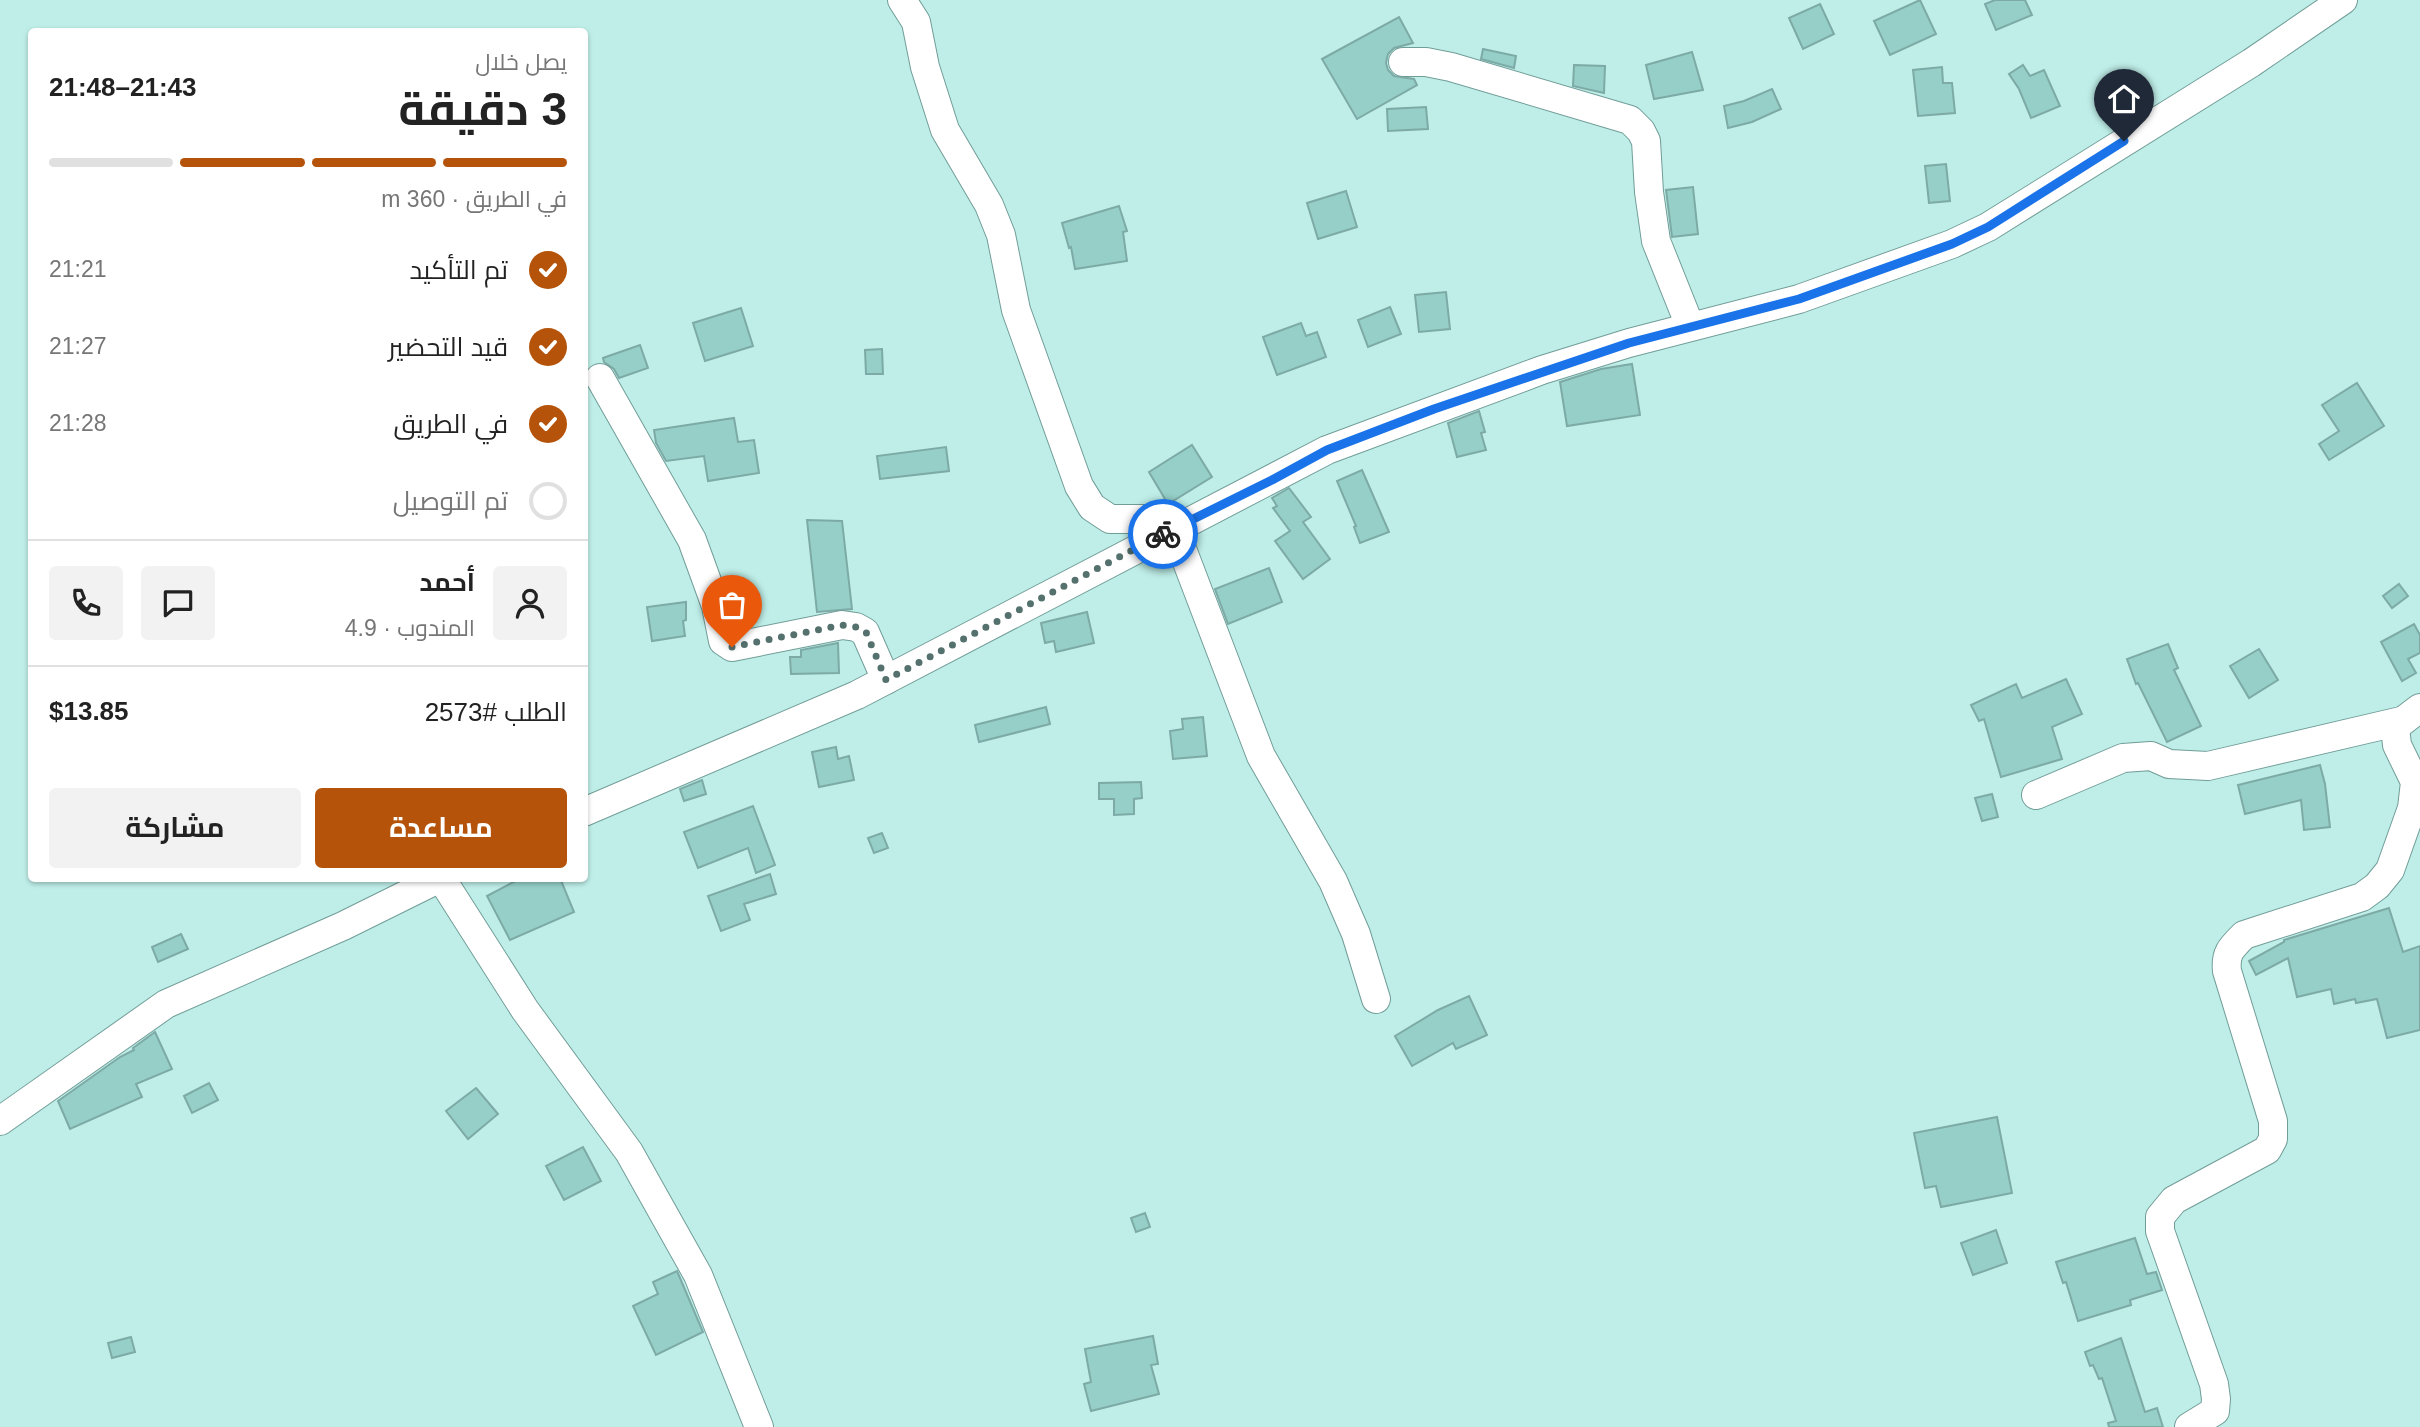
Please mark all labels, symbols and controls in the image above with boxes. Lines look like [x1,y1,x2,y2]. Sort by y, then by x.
text: يصل خلال [475,49,567,75]
pin [2094,69,2154,141]
text: 21:43–21:48 [49,72,196,102]
icon: home [2105,80,2143,118]
text: 3 دقيقة [399,83,567,135]
text: في الطريق · 360 m [381,186,567,212]
icon: check [529,251,567,289]
text: تم التأكيد [409,255,508,285]
text: 21:21 [49,256,107,282]
icon: check [529,328,567,366]
text: قيد التحضير [388,332,508,362]
text: 21:27 [49,333,107,359]
icon: check [529,405,567,443]
text: في الطريق [393,409,508,439]
text: 21:28 [49,410,107,436]
text: تم التوصيل [393,486,508,516]
courier [1128,499,1198,569]
icon: bike [1144,515,1182,553]
button: phone [49,566,123,640]
button: chat [141,566,215,640]
button: person [493,566,567,640]
text: أحمد [419,567,475,597]
pin [702,575,762,647]
icon: bag [713,586,751,624]
text: المندوب · 4.9 [345,615,475,641]
text: $13.85 [49,696,129,726]
text: الطلب #2573 [425,697,567,727]
button: مشاركة [49,788,301,868]
button: مساعدة [315,788,567,868]

